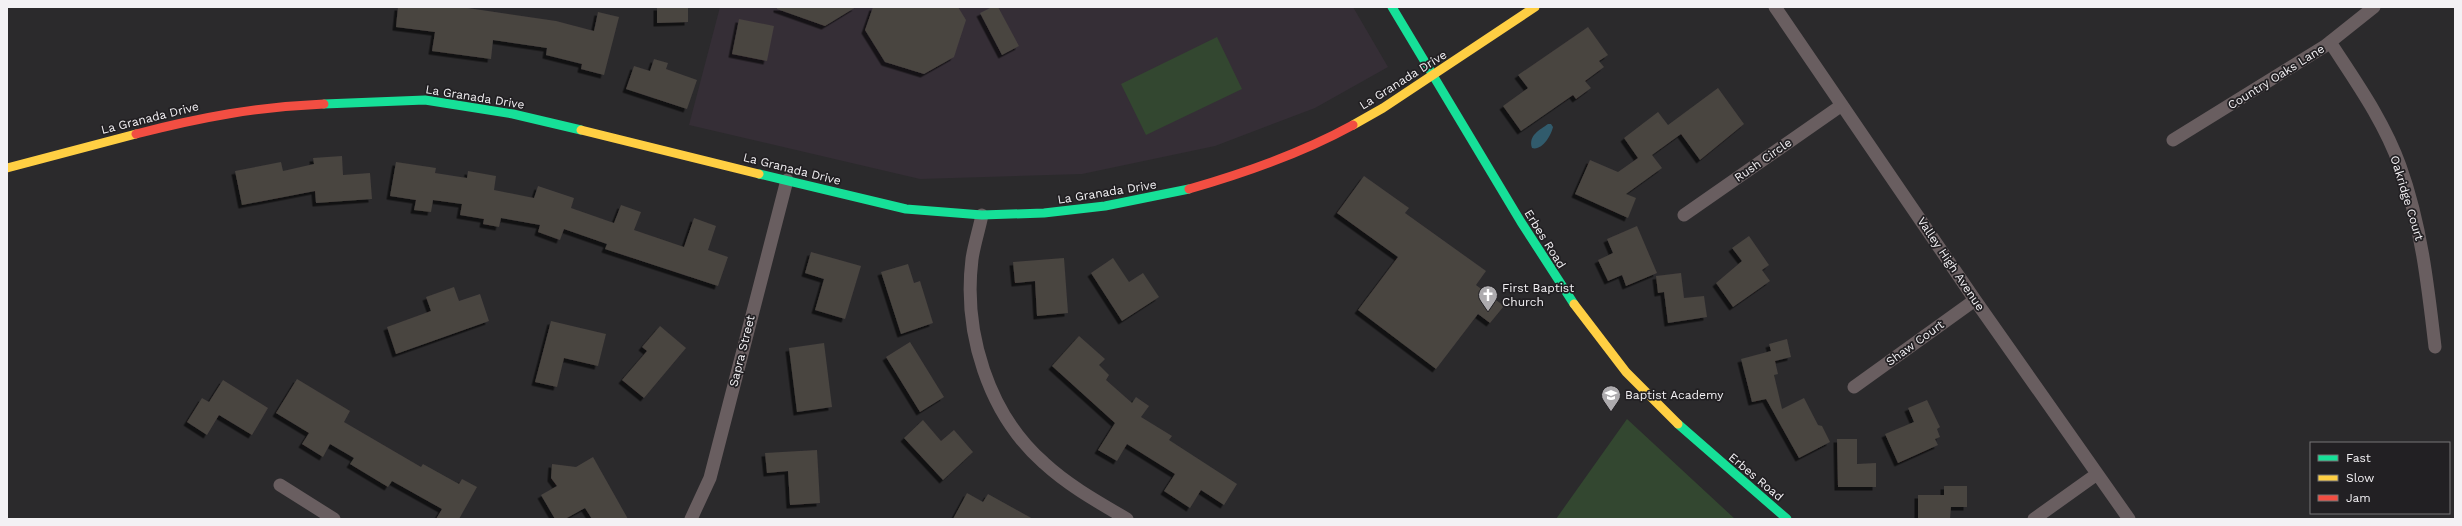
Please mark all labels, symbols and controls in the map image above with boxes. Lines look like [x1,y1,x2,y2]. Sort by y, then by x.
street label: Country Oaks Lane [2225,42,2327,112]
street label: La Granada Drive [1357,47,1449,112]
street label: La Granada Drive [424,82,526,112]
street label: La Granada Drive [100,99,200,137]
street label: Rush Circle [1732,135,1794,185]
street label: La Granada Drive [742,150,842,188]
street label: Oakridge Court [2387,154,2427,242]
street label: La Granada Drive [1056,177,1158,207]
street label: Erbes Road [1521,207,1569,271]
street label: Valley High Avenue [1915,215,1988,313]
place label: First Baptist Church [1502,281,1574,309]
church icon: First Baptist Church [1477,284,1499,312]
street label: Sapra Street [726,314,758,388]
street label: Shaw Court [1883,317,1947,369]
school or university icon: Baptist Academy [1600,384,1622,412]
place label: Baptist Academy [1625,388,1724,402]
legend [2310,442,2450,514]
street label: Erbes Road [1726,450,1786,504]
text: Fast [2346,451,2371,465]
text: Slow [2346,471,2374,485]
text: Jam [2346,491,2371,505]

